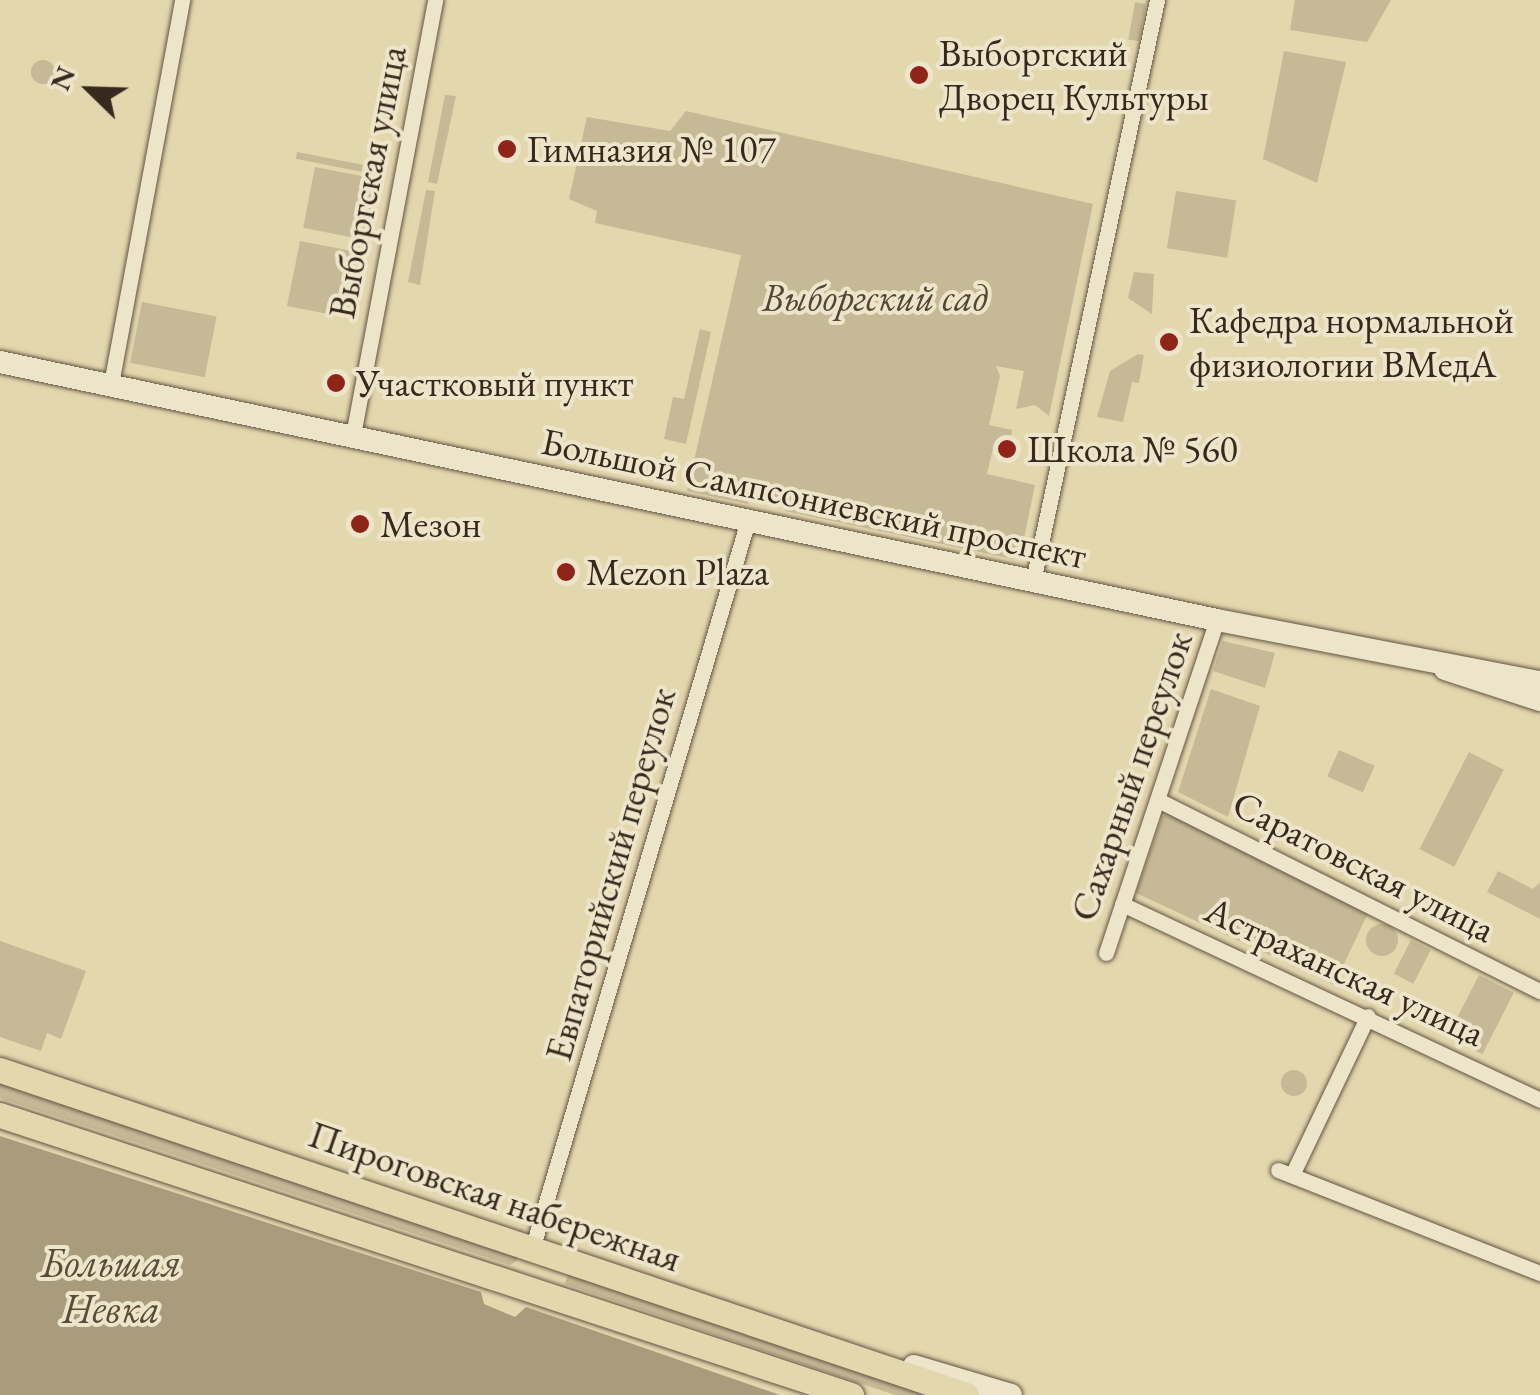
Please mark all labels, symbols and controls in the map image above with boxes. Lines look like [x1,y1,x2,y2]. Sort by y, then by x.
place label: Выборгский Дворец Культуры [939,30,1209,120]
north arrow [40,40,140,140]
street label: Выборгская улица [318,42,416,322]
text: N [41,61,83,96]
marker: Выборгский Дворец Культуры [908,64,930,86]
place label: Гимназия № 107 [527,126,776,172]
marker: Гимназия № 107 [496,138,518,160]
park label: Выборгский сад [762,274,988,320]
place label: Кафедра нормальной физиологии ВМедА [1189,297,1514,386]
marker: Кафедра нормальной физиологии ВМедА [1158,331,1180,353]
place label: Участковый пункт [356,360,633,406]
marker: Участковый пункт [325,372,347,394]
street label: Большой Сампсониевский проспект [537,418,1091,578]
place label: Школа № 560 [1027,426,1238,472]
marker: Школа № 560 [996,438,1018,460]
place label: Мезон [380,501,481,547]
marker: Мезон [349,513,371,535]
place label: Mezon Plaza [586,549,769,595]
marker: Mezon Plaza [555,561,577,583]
street label: Сахарный переулок [1060,625,1202,927]
street label: Евпаторийский переулок [535,682,685,1066]
street label: Саратовская улица [1225,780,1503,952]
street label: Астраханская улица [1198,886,1492,1056]
street label: Пироговская набережная [303,1111,687,1281]
water label: Большая Невка [41,1238,181,1332]

